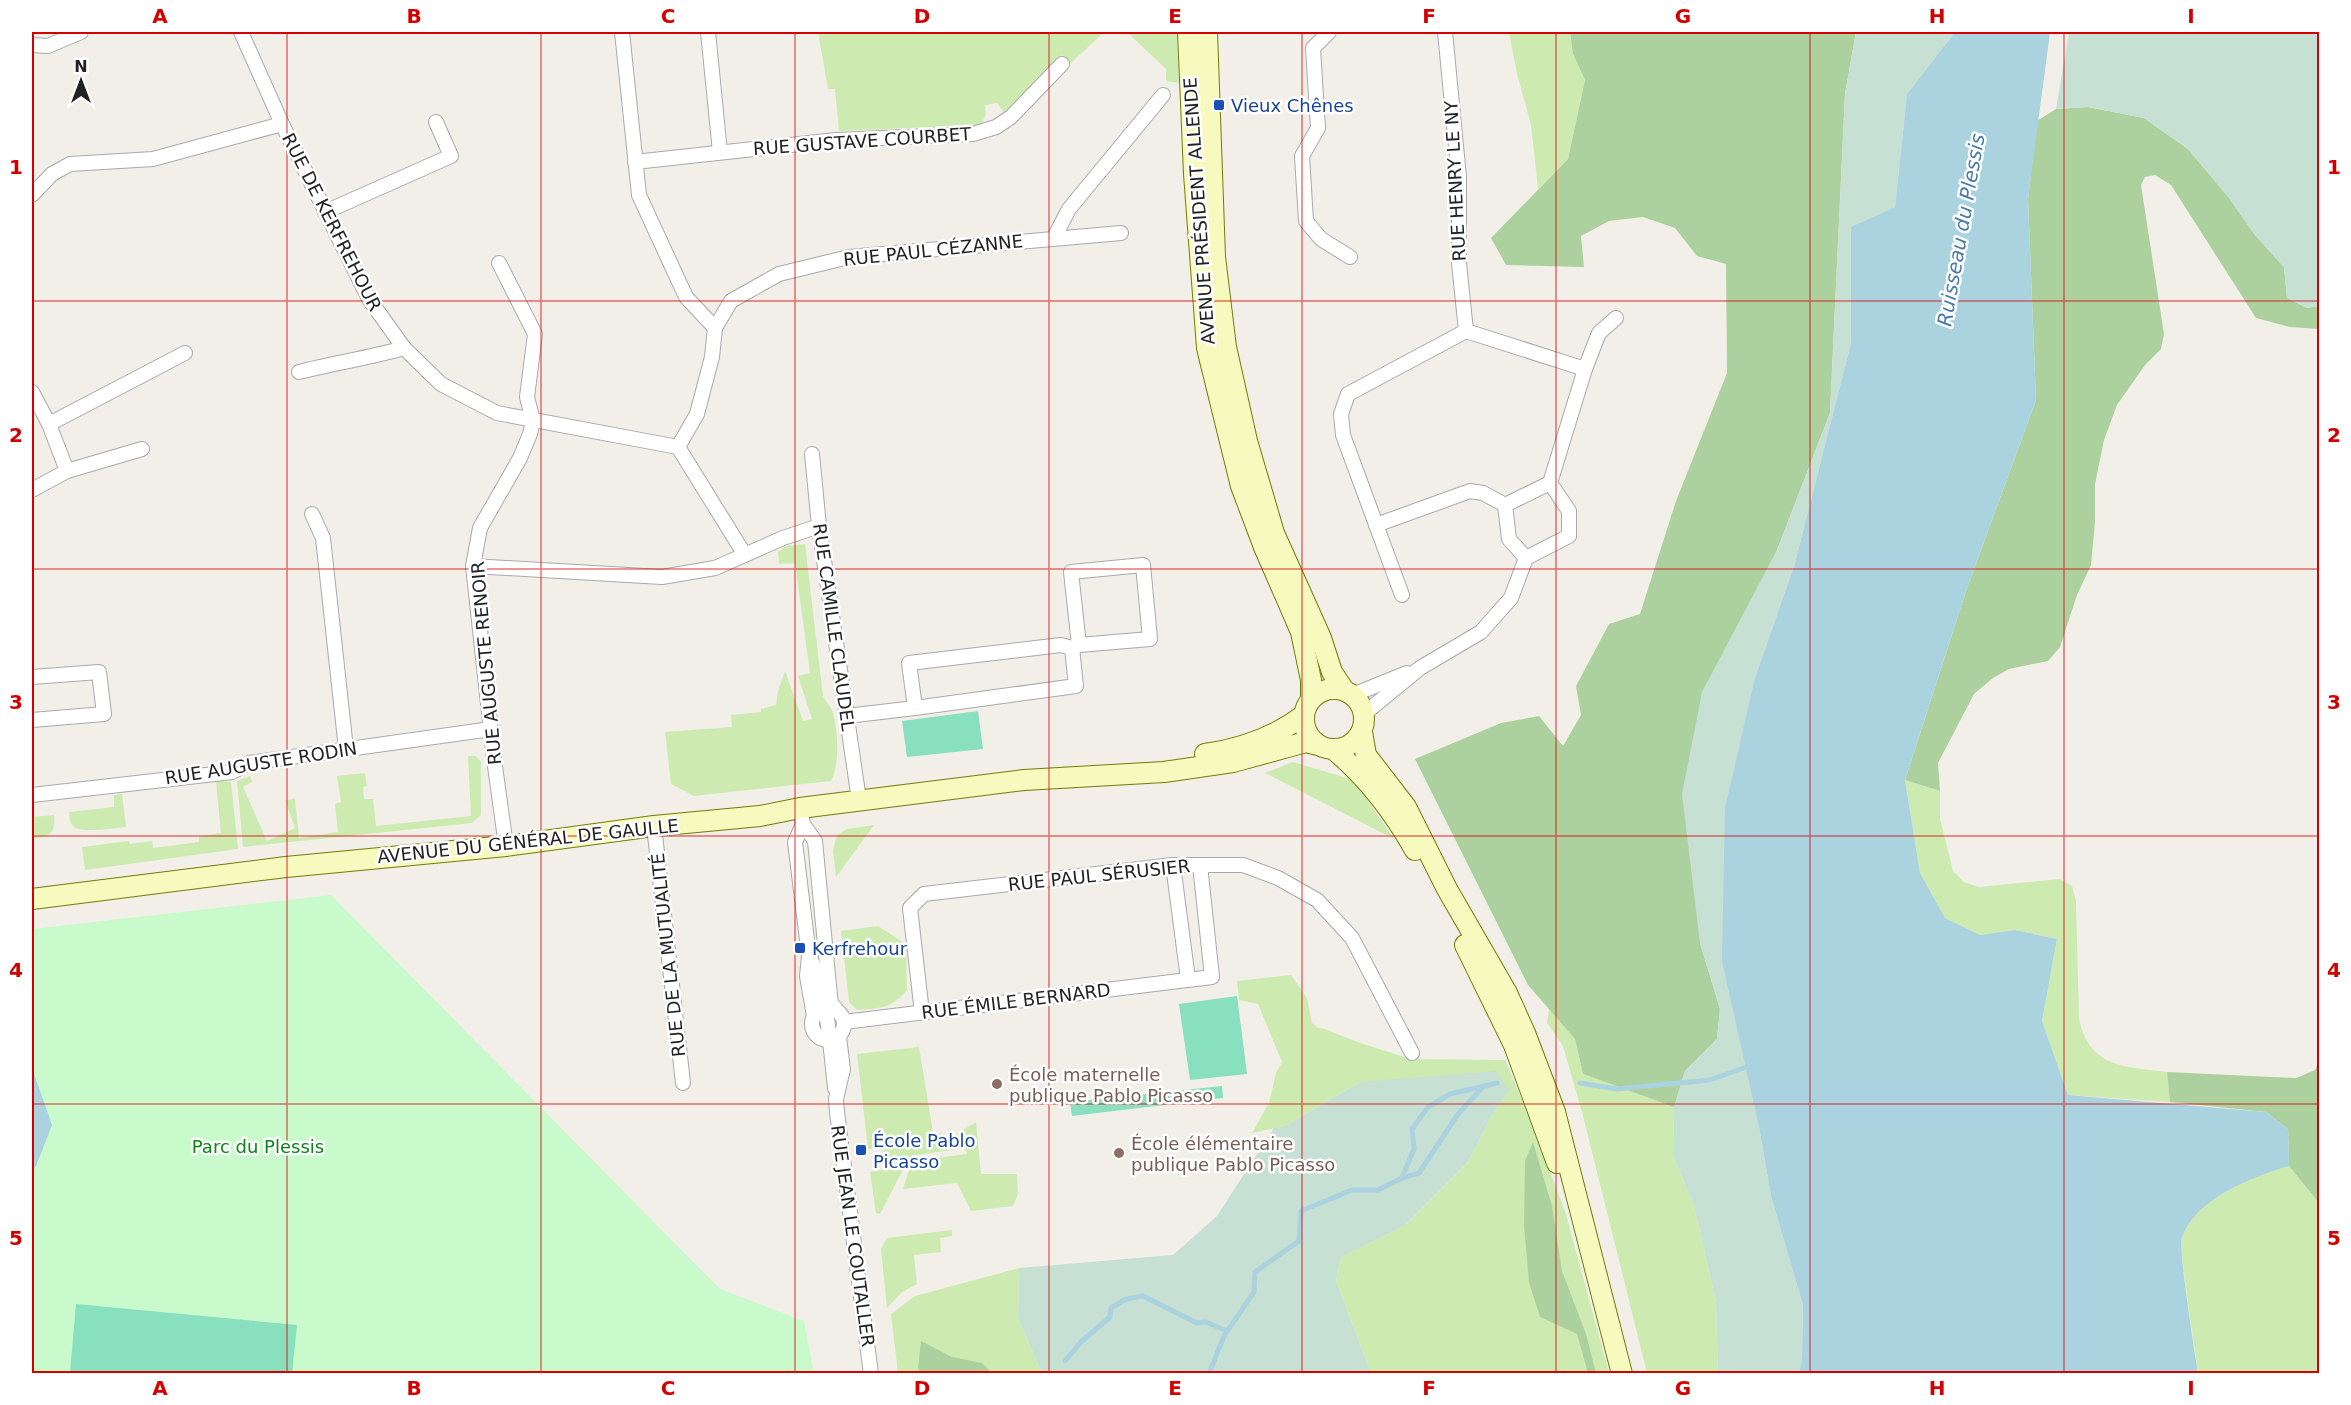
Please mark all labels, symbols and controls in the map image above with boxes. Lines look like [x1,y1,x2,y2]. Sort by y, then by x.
text: A [152,4,168,28]
text: B [406,4,422,28]
text: C [661,4,675,28]
text: D [914,4,930,28]
text: E [1168,4,1182,28]
text: F [1422,4,1436,28]
text: G [1675,4,1691,28]
text: H [1929,4,1945,28]
text: I [2187,4,2195,28]
north arrow [51,51,111,111]
text: N [74,57,88,76]
street label: AVENUE PRÉSIDENT ALLENDE [1179,77,1219,345]
place label: Vieux Chênes [1231,95,1354,116]
marker: Vieux Chênes [1212,98,1226,112]
street label: RUE HENRY LE NY [1440,99,1470,262]
street label: RUE GUSTAVE COURBET [752,123,973,159]
street label: RUE DE KERFREHOUR [278,129,386,315]
water label: Ruisseau du Plessis [1932,132,1990,328]
text: 1 [9,155,23,179]
text: 1 [2327,155,2341,179]
street label: RUE PAUL CÉZANNE [842,230,1024,270]
text: 2 [9,423,23,447]
text: 2 [2327,423,2341,447]
street label: RUE CAMILLE CLAUDEL [809,522,859,732]
street label: RUE AUGUSTE RENOIR [467,560,505,766]
text: 3 [9,690,23,714]
text: 3 [2327,690,2341,714]
street label: RUE AUGUSTE RODIN [163,737,359,789]
street label: AVENUE DU GÉNÉRAL DE GAULLE [376,815,680,867]
street label: RUE DE LA MUTUALITÉ [647,852,689,1058]
street label: RUE PAUL SÉRUSIER [1007,855,1191,895]
place label: Kerfrehour [812,938,908,959]
marker: Kerfrehour [793,941,807,955]
text: 4 [9,958,23,982]
text: 4 [2327,958,2341,982]
street label: RUE ÉMILE BERNARD [920,979,1112,1023]
place label: École maternelle publique Pablo Picasso [1009,1064,1213,1106]
marker: École maternelle publique Pablo Picasso [990,1077,1004,1091]
street label: RUE JEAN LE COUTALLER [827,1124,879,1348]
place label: École Pablo Picasso [873,1130,976,1172]
place label: École élémentaire publique Pablo Picasso [1131,1133,1335,1175]
park label: Parc du Plessis [192,1136,324,1157]
marker: École Pablo Picasso [854,1143,868,1157]
marker: École élémentaire publique Pablo Picasso [1112,1146,1126,1160]
text: 5 [9,1226,23,1250]
text: 5 [2327,1226,2341,1250]
text: A [152,1376,168,1400]
text: B [406,1376,422,1400]
text: C [661,1376,675,1400]
text: D [914,1376,930,1400]
text: E [1168,1376,1182,1400]
text: F [1422,1376,1436,1400]
text: G [1675,1376,1691,1400]
text: H [1929,1376,1945,1400]
text: I [2187,1376,2195,1400]

